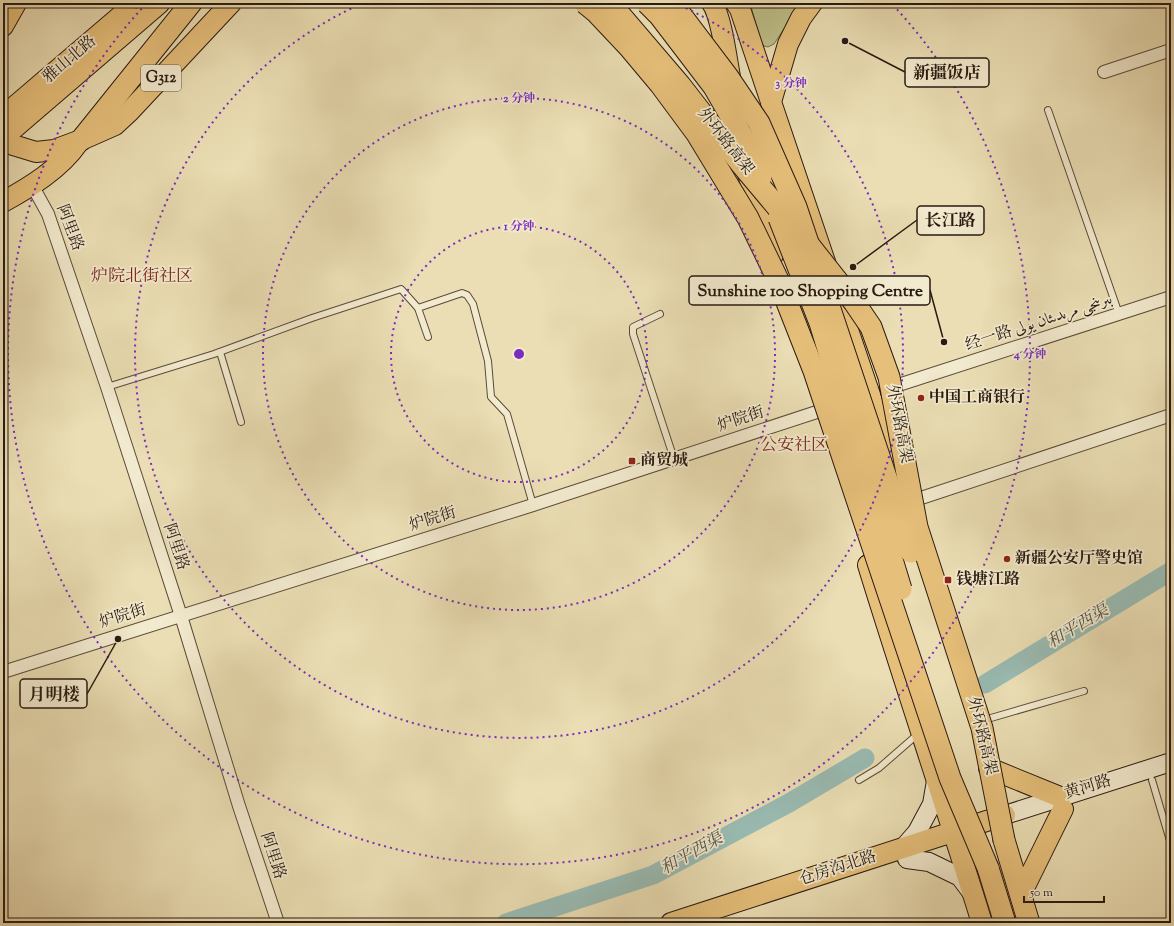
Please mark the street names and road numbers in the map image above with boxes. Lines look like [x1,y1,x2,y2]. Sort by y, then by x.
street label: 雅山北路 [38,31,102,89]
road number: G312 [141,65,181,91]
street label: 外环路高架 [691,103,759,181]
street label: 阿里路 [50,201,88,255]
street label: 经一路 بىرىنجى مرىدىئان يولى [963,288,1115,358]
street label: 外环路高架 [879,383,917,465]
street label: 炉院街 [715,402,767,438]
street label: 炉院街 [407,502,459,538]
street label: 阿里路 [157,521,193,573]
street label: 炉院街 [97,599,149,635]
street label: 外环路高架 [960,694,1002,778]
street label: 黄河路 [1062,770,1114,806]
street label: 阿里路 [254,830,290,882]
street label: 仓房沟北路 [796,846,880,892]

